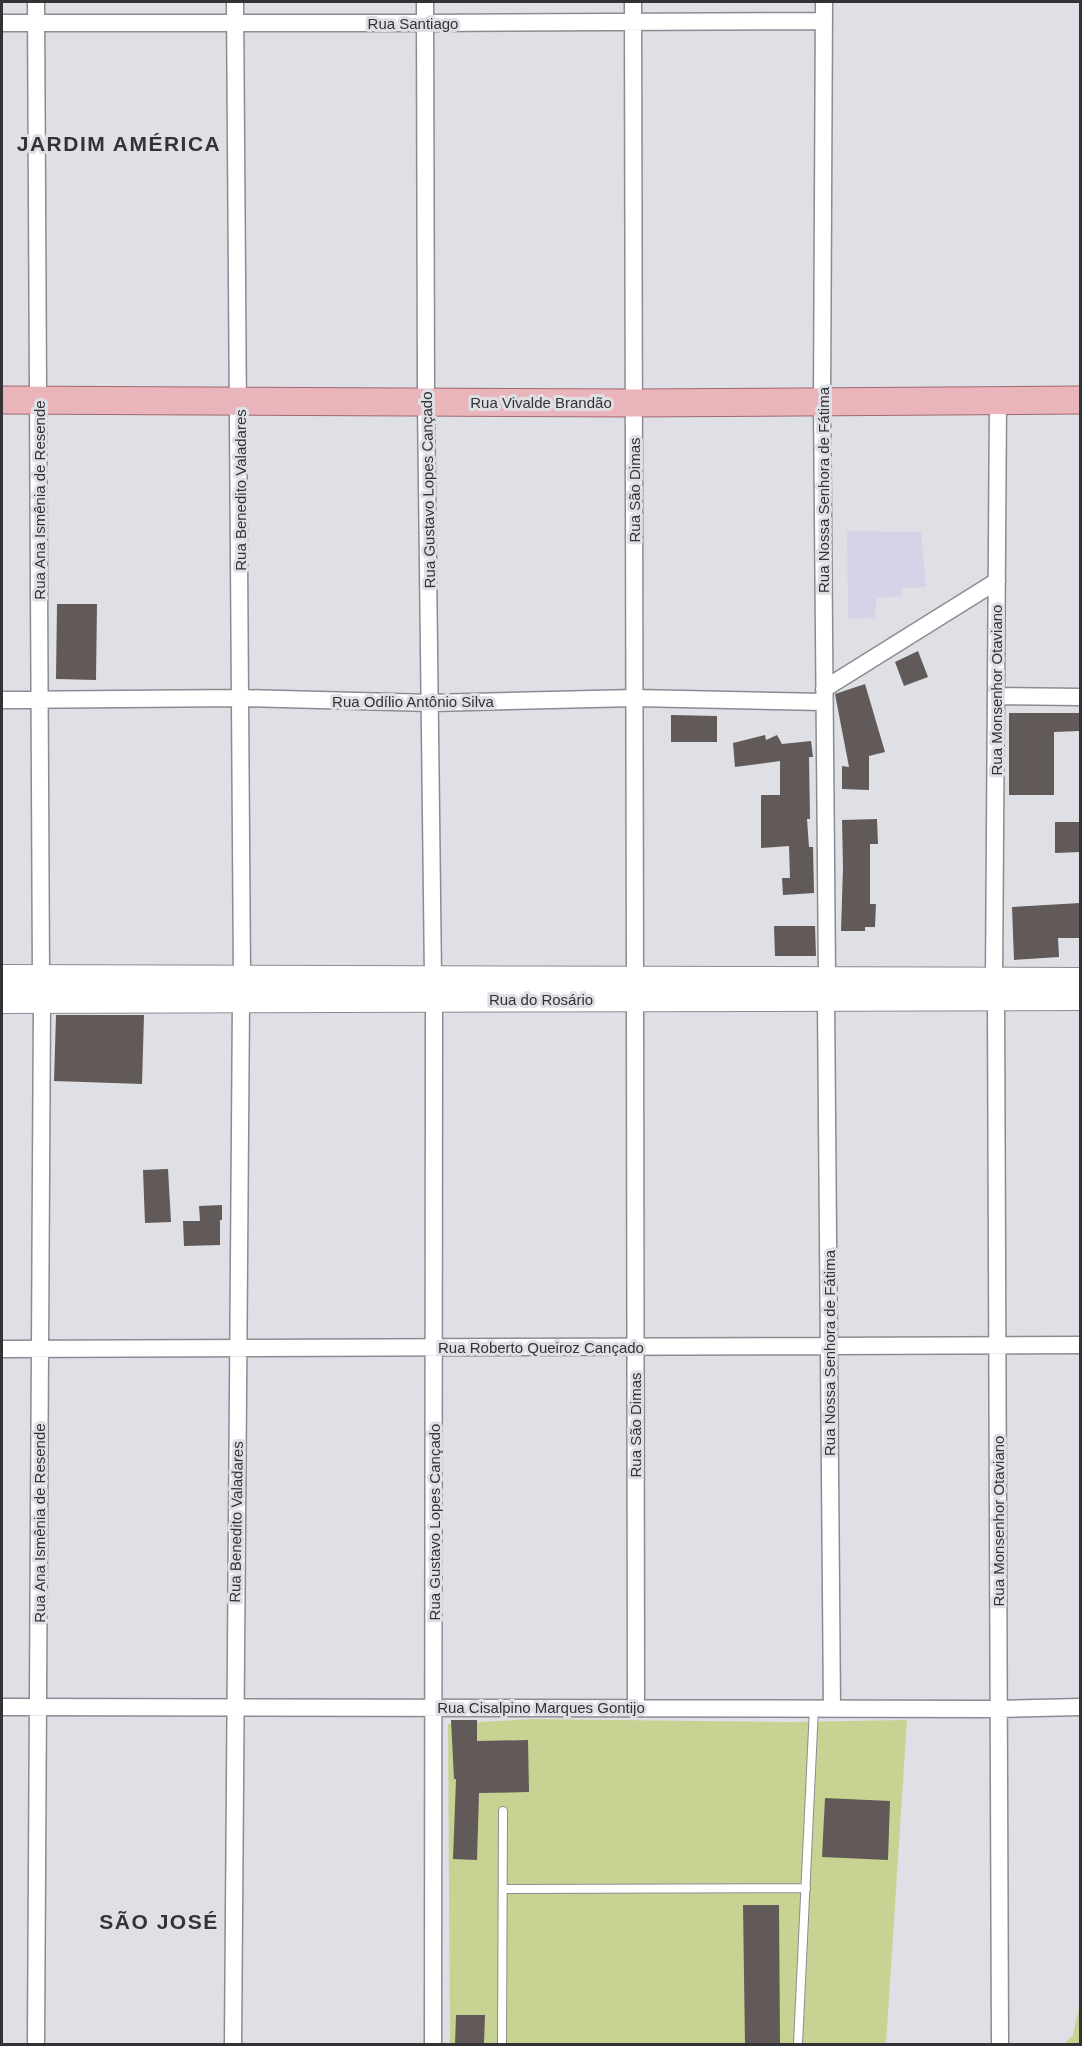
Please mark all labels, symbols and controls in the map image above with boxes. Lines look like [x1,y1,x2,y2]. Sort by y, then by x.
street label: Rua Santiago [368,15,458,32]
district label: JARDIM AMÉRICA [17,132,221,155]
street label: Rua Nossa Senhora de Fátima [815,386,832,593]
street label: Rua Gustavo Lopes Cançado [418,391,438,589]
street label: Rua Vivalde Brandão [470,394,612,411]
street label: Rua Ana Ismênia de Resende [31,400,48,600]
street label: Rua Benedito Valadares [232,409,249,571]
street label: Rua São Dimas [626,437,643,543]
street label: Rua Monsenhor Otaviano [988,605,1005,775]
street label: Rua Odílio Antônio Silva [332,693,495,710]
street label: Rua do Rosário [489,991,593,1008]
street label: Rua Nossa Senhora de Fátima [821,1249,838,1456]
street label: Rua Roberto Queiroz Cançado [438,1339,644,1356]
street label: Rua São Dimas [627,1372,644,1478]
street label: Rua Ana Ismênia de Resende [31,1423,48,1623]
street label: Rua Gustavo Lopes Cançado [426,1424,443,1620]
street label: Rua Monsenhor Otaviano [990,1436,1007,1606]
street label: Rua Benedito Valadares [226,1441,246,1603]
street label: Rua Cisalpino Marques Gontijo [437,1699,645,1716]
district label: SÃO JOSÉ [99,1910,219,1933]

